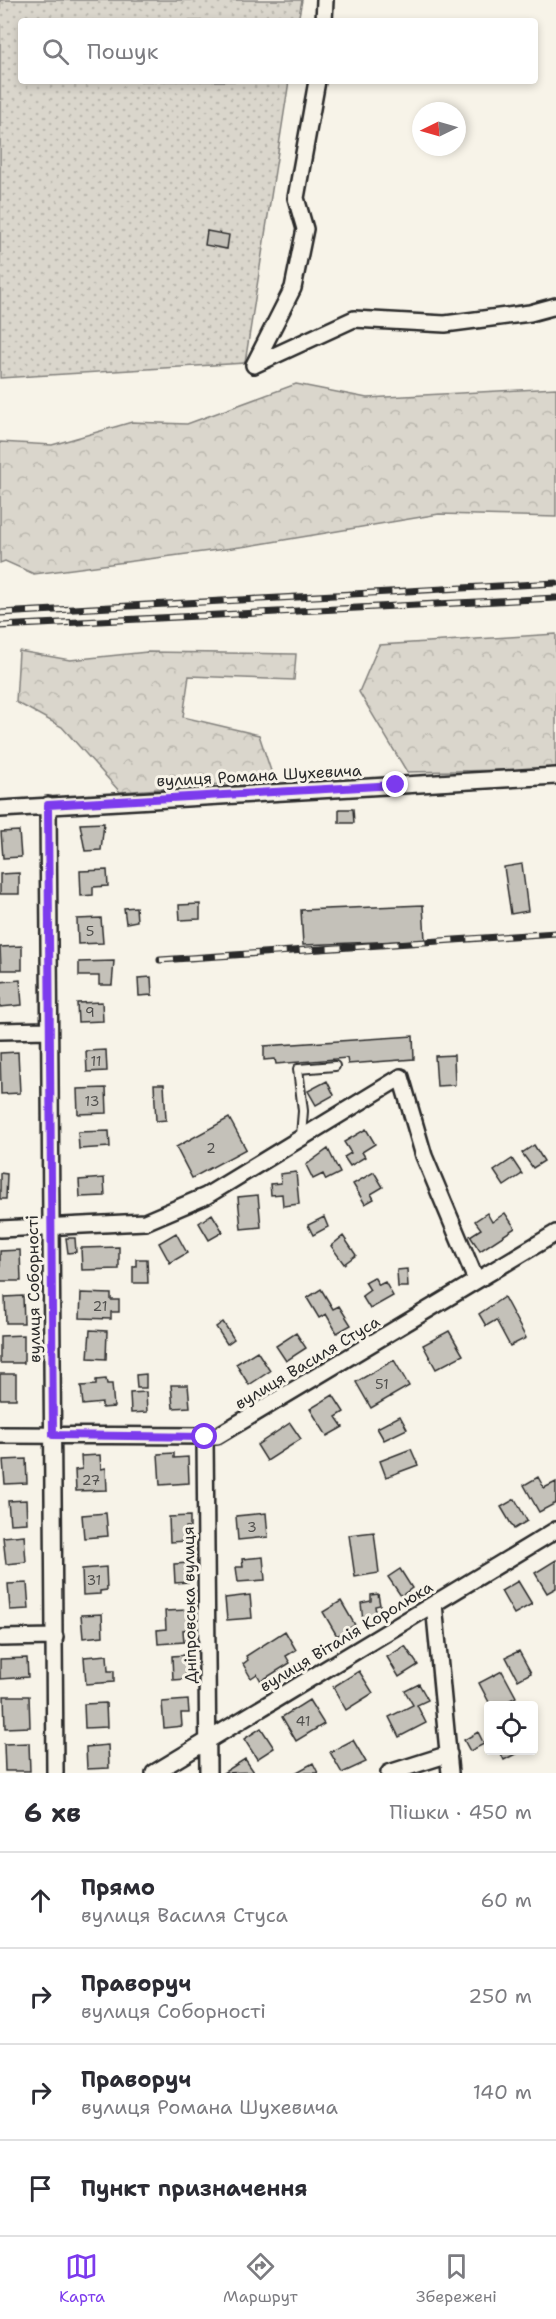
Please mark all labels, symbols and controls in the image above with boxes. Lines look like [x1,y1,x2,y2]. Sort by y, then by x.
search box [18,18,538,84]
icon: search [39,35,72,68]
text: Пошук [87,37,158,66]
north arrow [412,102,466,156]
street label: вулиця Романа Шухевича [156,760,362,791]
route end [382,771,408,797]
house number: 5 [86,922,94,940]
house number: 9 [85,1003,95,1021]
house number: 11 [90,1052,102,1070]
house number: 13 [85,1092,99,1110]
house number: 2 [206,1139,216,1157]
street label: вулиця Соборності [22,1215,45,1363]
house number: 21 [93,1297,107,1315]
street label: вулиця Василя Стуса [231,1311,384,1414]
house number: 51 [375,1375,389,1393]
route start [191,1423,217,1449]
house number: 27 [82,1471,100,1489]
house number: 3 [247,1518,257,1536]
street label: Дніпровська вулиця [178,1526,201,1684]
house number: 31 [87,1571,101,1589]
street label: вулиця Віталія Королюка [256,1576,437,1697]
map controls [484,1701,538,1755]
button: locate [484,1701,538,1755]
house number: 41 [296,1712,310,1730]
text: 6 хв [24,1795,81,1830]
text: Пішки · 450 m [389,1799,532,1825]
text: Прямо [81,1873,155,1902]
icon: ahead [24,1884,57,1917]
text: 60 m [480,1887,532,1913]
text: вулиця Василя Стуса [81,1902,288,1928]
text: Праворуч [81,1969,191,1998]
icon: right [24,1980,57,2013]
text: 250 m [468,1983,532,2009]
text: вулиця Соборності [81,1998,266,2024]
text: Праворуч [81,2065,191,2094]
icon: right [24,2076,57,2109]
text: 140 m [473,2079,532,2105]
text: вулиця Романа Шухевича [81,2094,338,2120]
icon: arrive [24,2172,57,2205]
text: Пункт призначення [81,2174,308,2203]
tab: Карта [59,2250,105,2307]
tab: Маршрут [223,2250,298,2307]
tab: Збережені [416,2250,497,2307]

